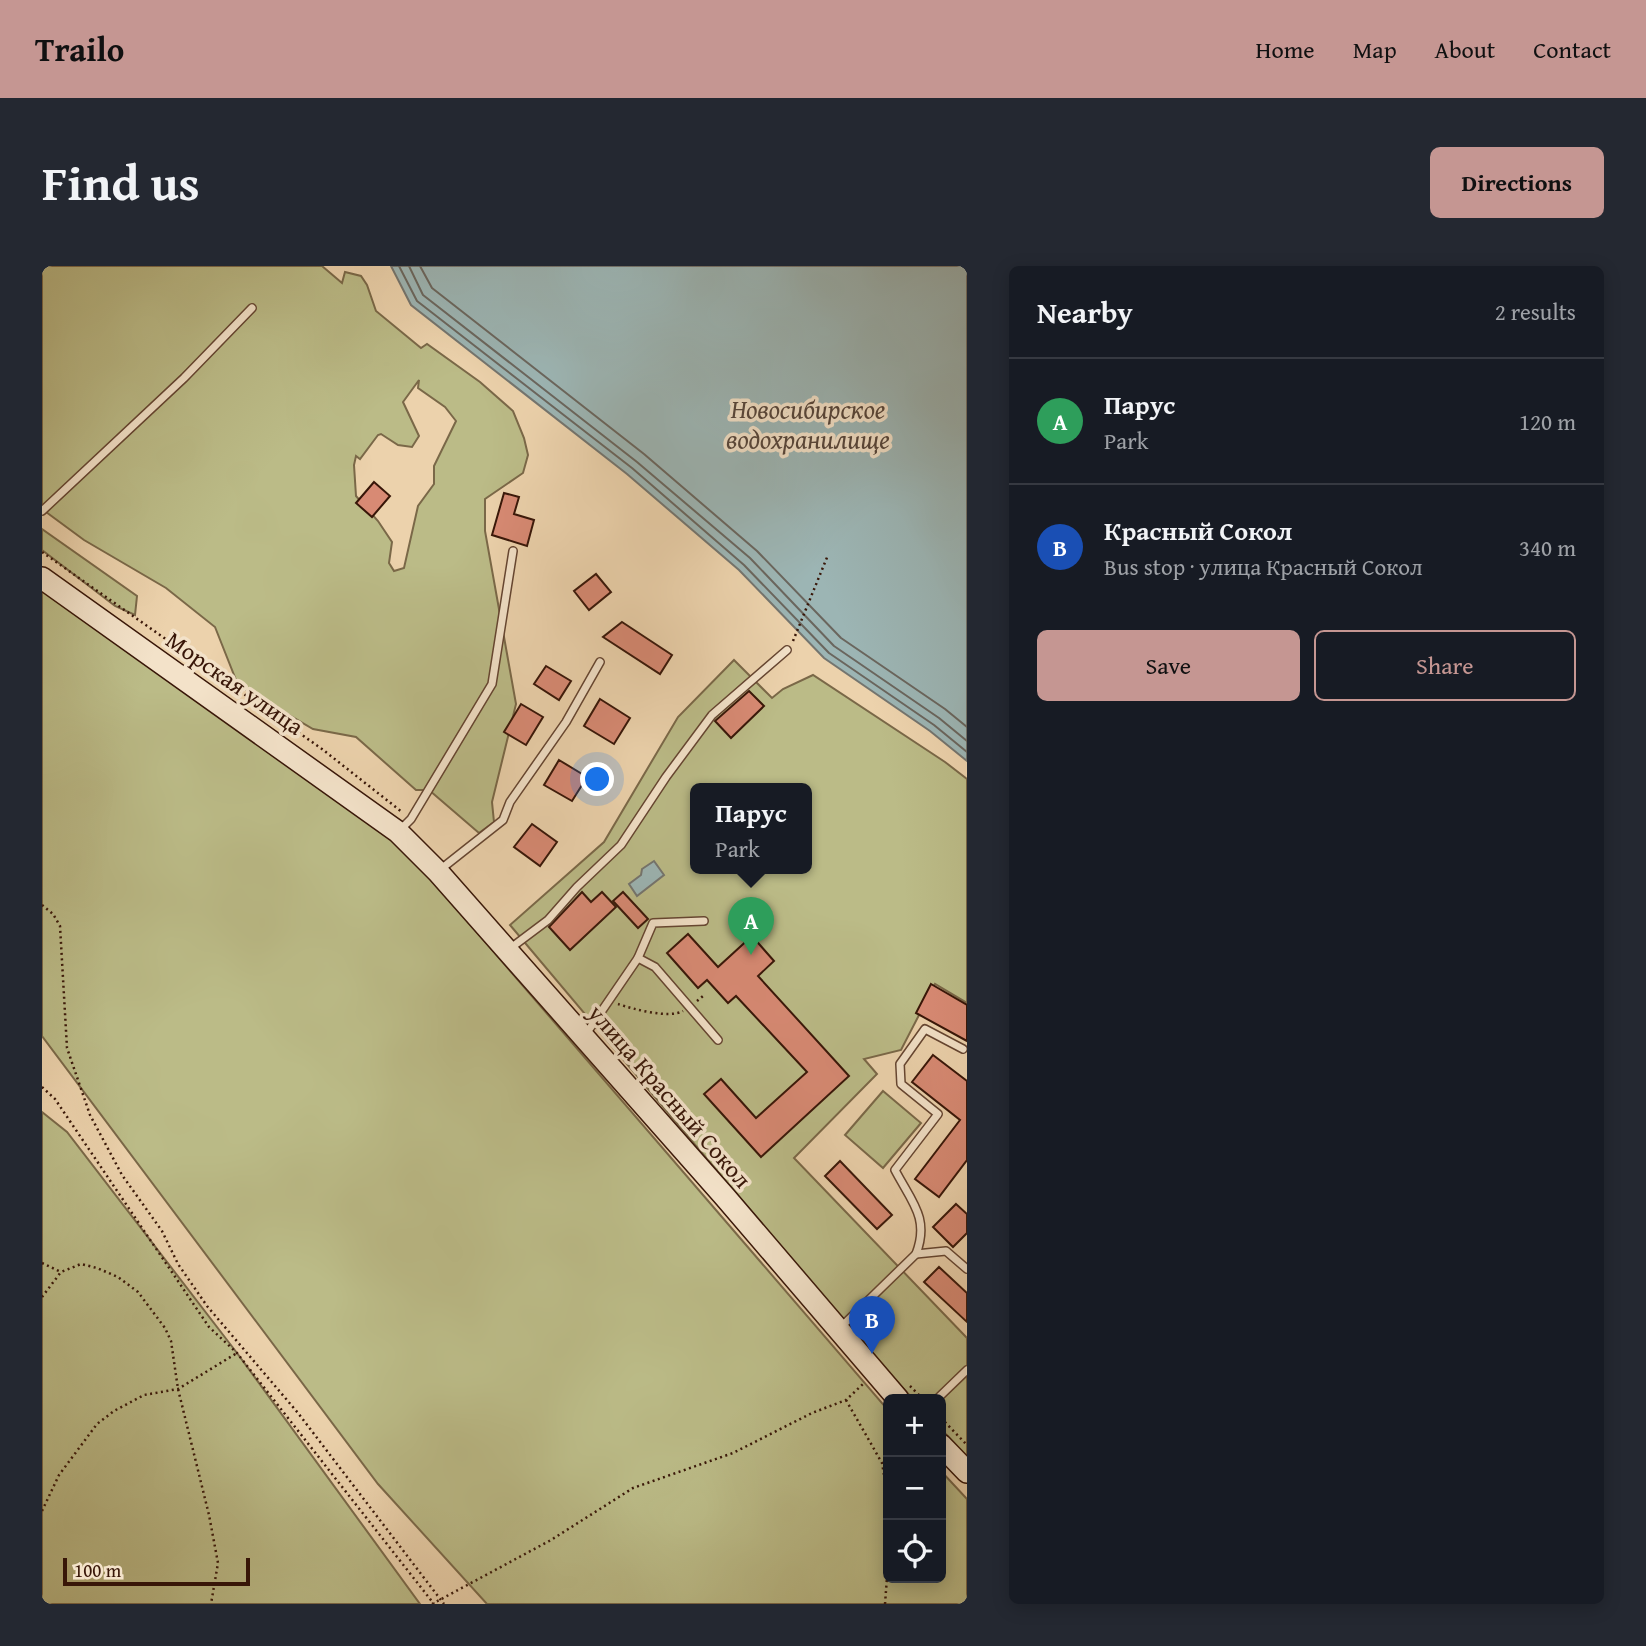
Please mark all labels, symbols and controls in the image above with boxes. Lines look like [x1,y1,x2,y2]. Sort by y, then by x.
text: Trailo [35,25,124,73]
text: Home [1256,32,1315,67]
text: Map [1353,32,1397,67]
text: About [1435,32,1495,67]
text: Contact [1533,32,1611,67]
text: Find us [42,146,200,218]
button: Directions [1430,147,1604,218]
text: Nearby [1037,290,1133,334]
text: 2 results [1495,295,1576,328]
text: Парус [1104,385,1175,424]
water label: Новосибирское водохранилище [726,389,890,458]
text: A [1053,405,1067,438]
text: 120 m [1519,405,1576,438]
text: Park [1104,424,1148,457]
text: Красный Сокол [1104,511,1292,550]
text: B [1053,531,1067,564]
text: 340 m [1519,531,1576,564]
text: Bus stop · улица Красный Сокол [1104,550,1423,583]
street label: Морская улица [159,623,311,744]
button: Save [1037,630,1300,701]
button: Share [1314,630,1576,701]
your location [580,762,614,796]
popup [690,783,812,874]
text: Парус [715,793,787,832]
text: Park [715,832,760,865]
pin: A [728,897,774,955]
street label: улица Красный Сокол [580,996,760,1196]
pin: B [849,1296,895,1354]
map controls [883,1394,946,1583]
button: + [883,1394,946,1457]
button: − [883,1457,946,1520]
button: locate [883,1520,946,1583]
scale bar [63,1555,250,1587]
text: 100 m [74,1556,121,1584]

